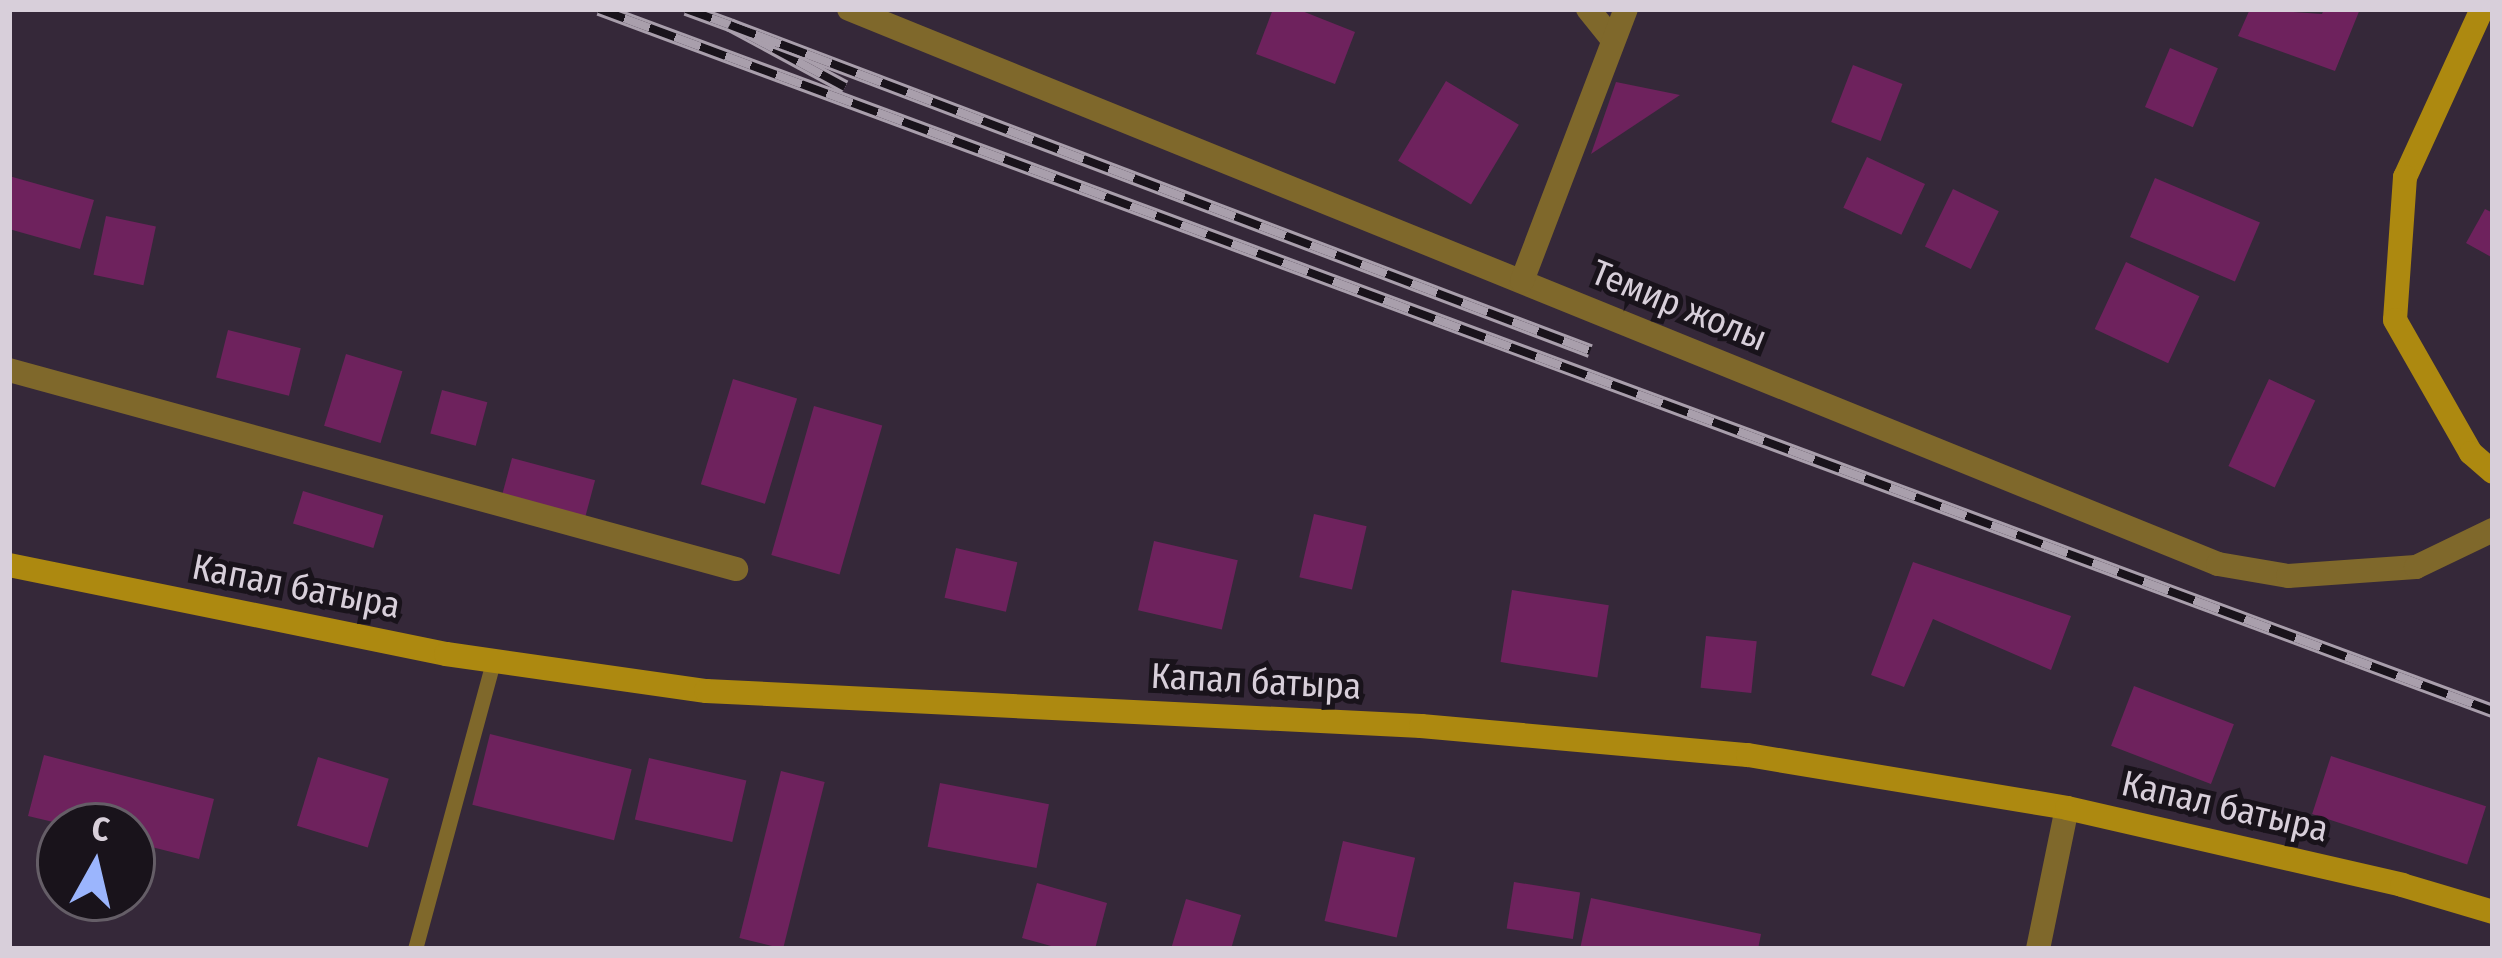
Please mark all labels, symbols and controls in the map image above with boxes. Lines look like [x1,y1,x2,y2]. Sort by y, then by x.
street label: Темир жолы [1585,251,1773,361]
street label: Капал батыра [189,546,403,628]
street label: Капал батыра [1150,655,1362,709]
street label: Капал батыра [2118,762,2332,852]
north arrow [36,802,156,922]
text: С [89,808,112,850]

